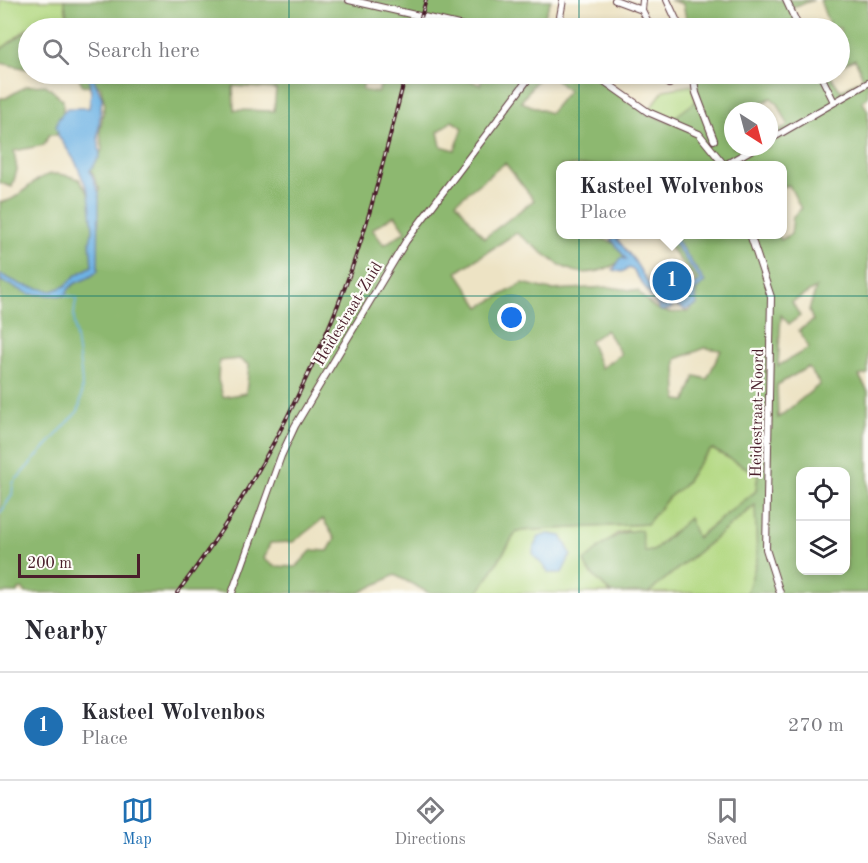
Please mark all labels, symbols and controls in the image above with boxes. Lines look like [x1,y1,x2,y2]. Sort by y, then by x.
search box [18,18,850,84]
icon: search [39,35,72,68]
text: Search here [87,40,200,62]
north arrow [724,102,778,156]
popup [556,161,787,239]
text: Kasteel Wolvenbos [580,176,763,198]
text: Place [580,203,626,223]
pin: 1 [652,258,692,304]
street label: Heidestraat-Zuid [311,259,386,369]
your location [497,303,526,332]
street label: Heidestraat-Noord [749,348,767,478]
map controls [796,467,850,575]
button: locate [796,467,850,521]
button: layers [796,521,850,575]
scale bar [18,551,140,578]
text: 200 m [27,556,72,572]
text: Nearby [24,619,108,645]
text: Kasteel Wolvenbos [81,702,265,724]
text: 1 [38,716,49,736]
text: 270 m [788,716,844,736]
text: Place [81,729,128,749]
tab: Map [121,794,154,850]
tab: Directions [395,794,466,850]
tab: Saved [707,794,747,850]

